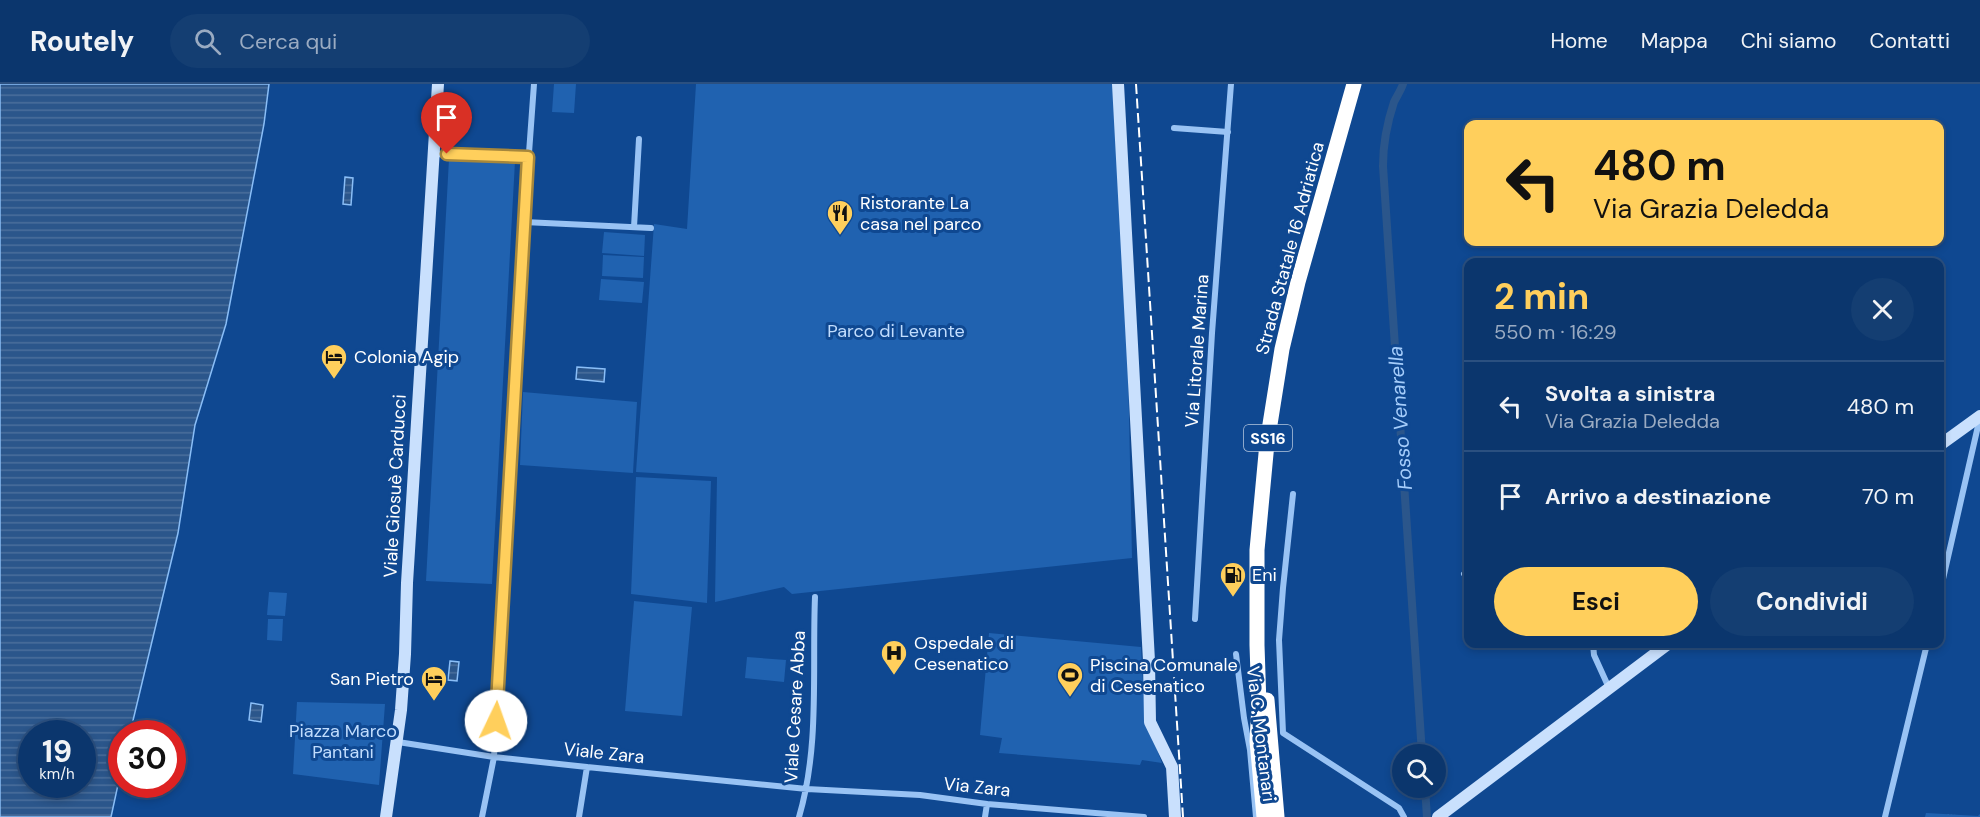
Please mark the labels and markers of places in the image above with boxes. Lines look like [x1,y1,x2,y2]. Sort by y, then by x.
pin [421,92,472,154]
place label: Ristorante La casa nel parco [860,191,981,236]
restaurant icon: Ristorante La casa nel parco [825,198,855,236]
hotel icon: Colonia Agip [319,342,349,380]
place label: Colonia Agip [354,345,459,369]
fuel station icon: Eni [1218,560,1248,598]
place label: Eni [1252,563,1277,587]
place label: Ospedale di Cesenatico [914,631,1014,676]
hospital icon: Ospedale di Cesenatico [879,638,909,676]
place label: Piscina Comunale di Cesenatico [1090,653,1238,698]
sports icon: Piscina Comunale di Cesenatico [1055,660,1085,698]
hotel icon: San Pietro [419,664,449,702]
place label: San Pietro [330,667,414,691]

